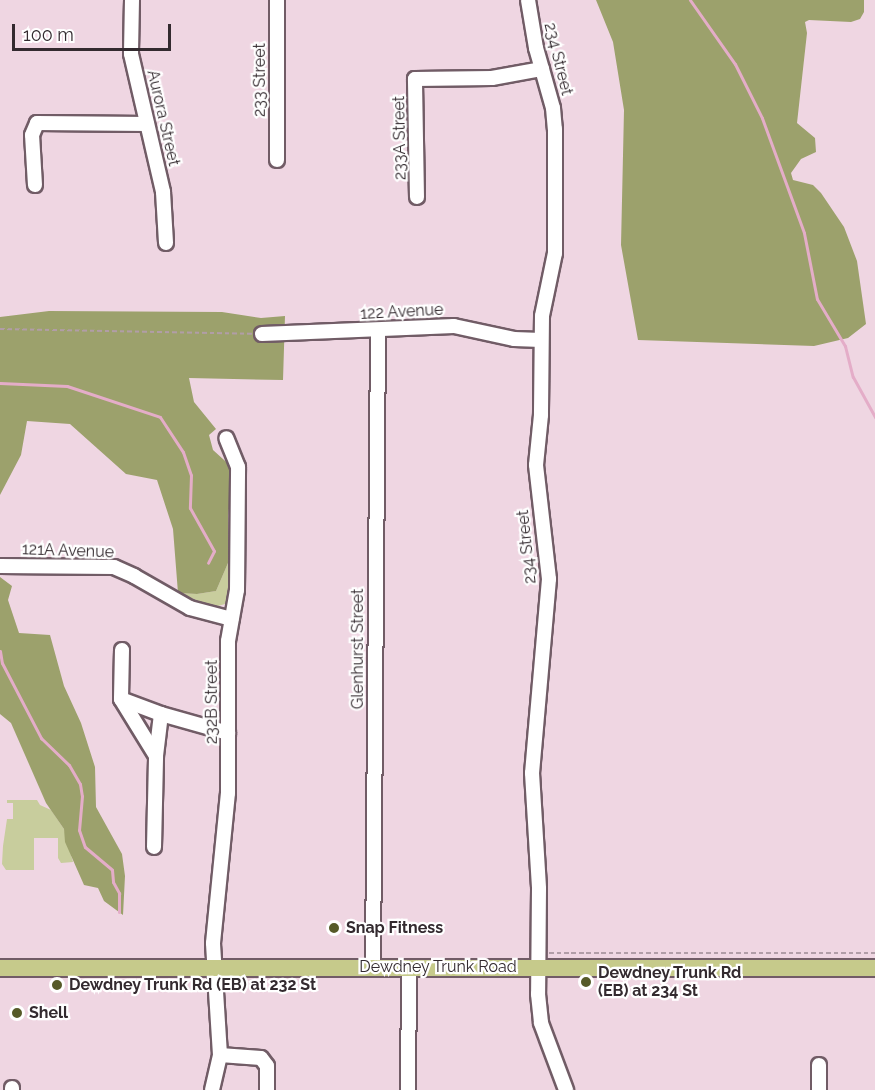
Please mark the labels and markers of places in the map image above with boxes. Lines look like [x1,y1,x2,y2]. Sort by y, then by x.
place label: Snap Fitness [346,918,443,938]
marker: Snap Fitness [327,921,341,935]
place label: Dewdney Trunk Rd (EB) at 234 St [598,963,742,1001]
place label: Dewdney Trunk Rd (EB) at 232 St [69,975,317,995]
marker: Dewdney Trunk Rd (EB) at 234 St [579,975,593,989]
marker: Dewdney Trunk Rd (EB) at 232 St [50,978,64,992]
place label: Shell [29,1003,68,1023]
marker: Shell [10,1006,24,1020]

